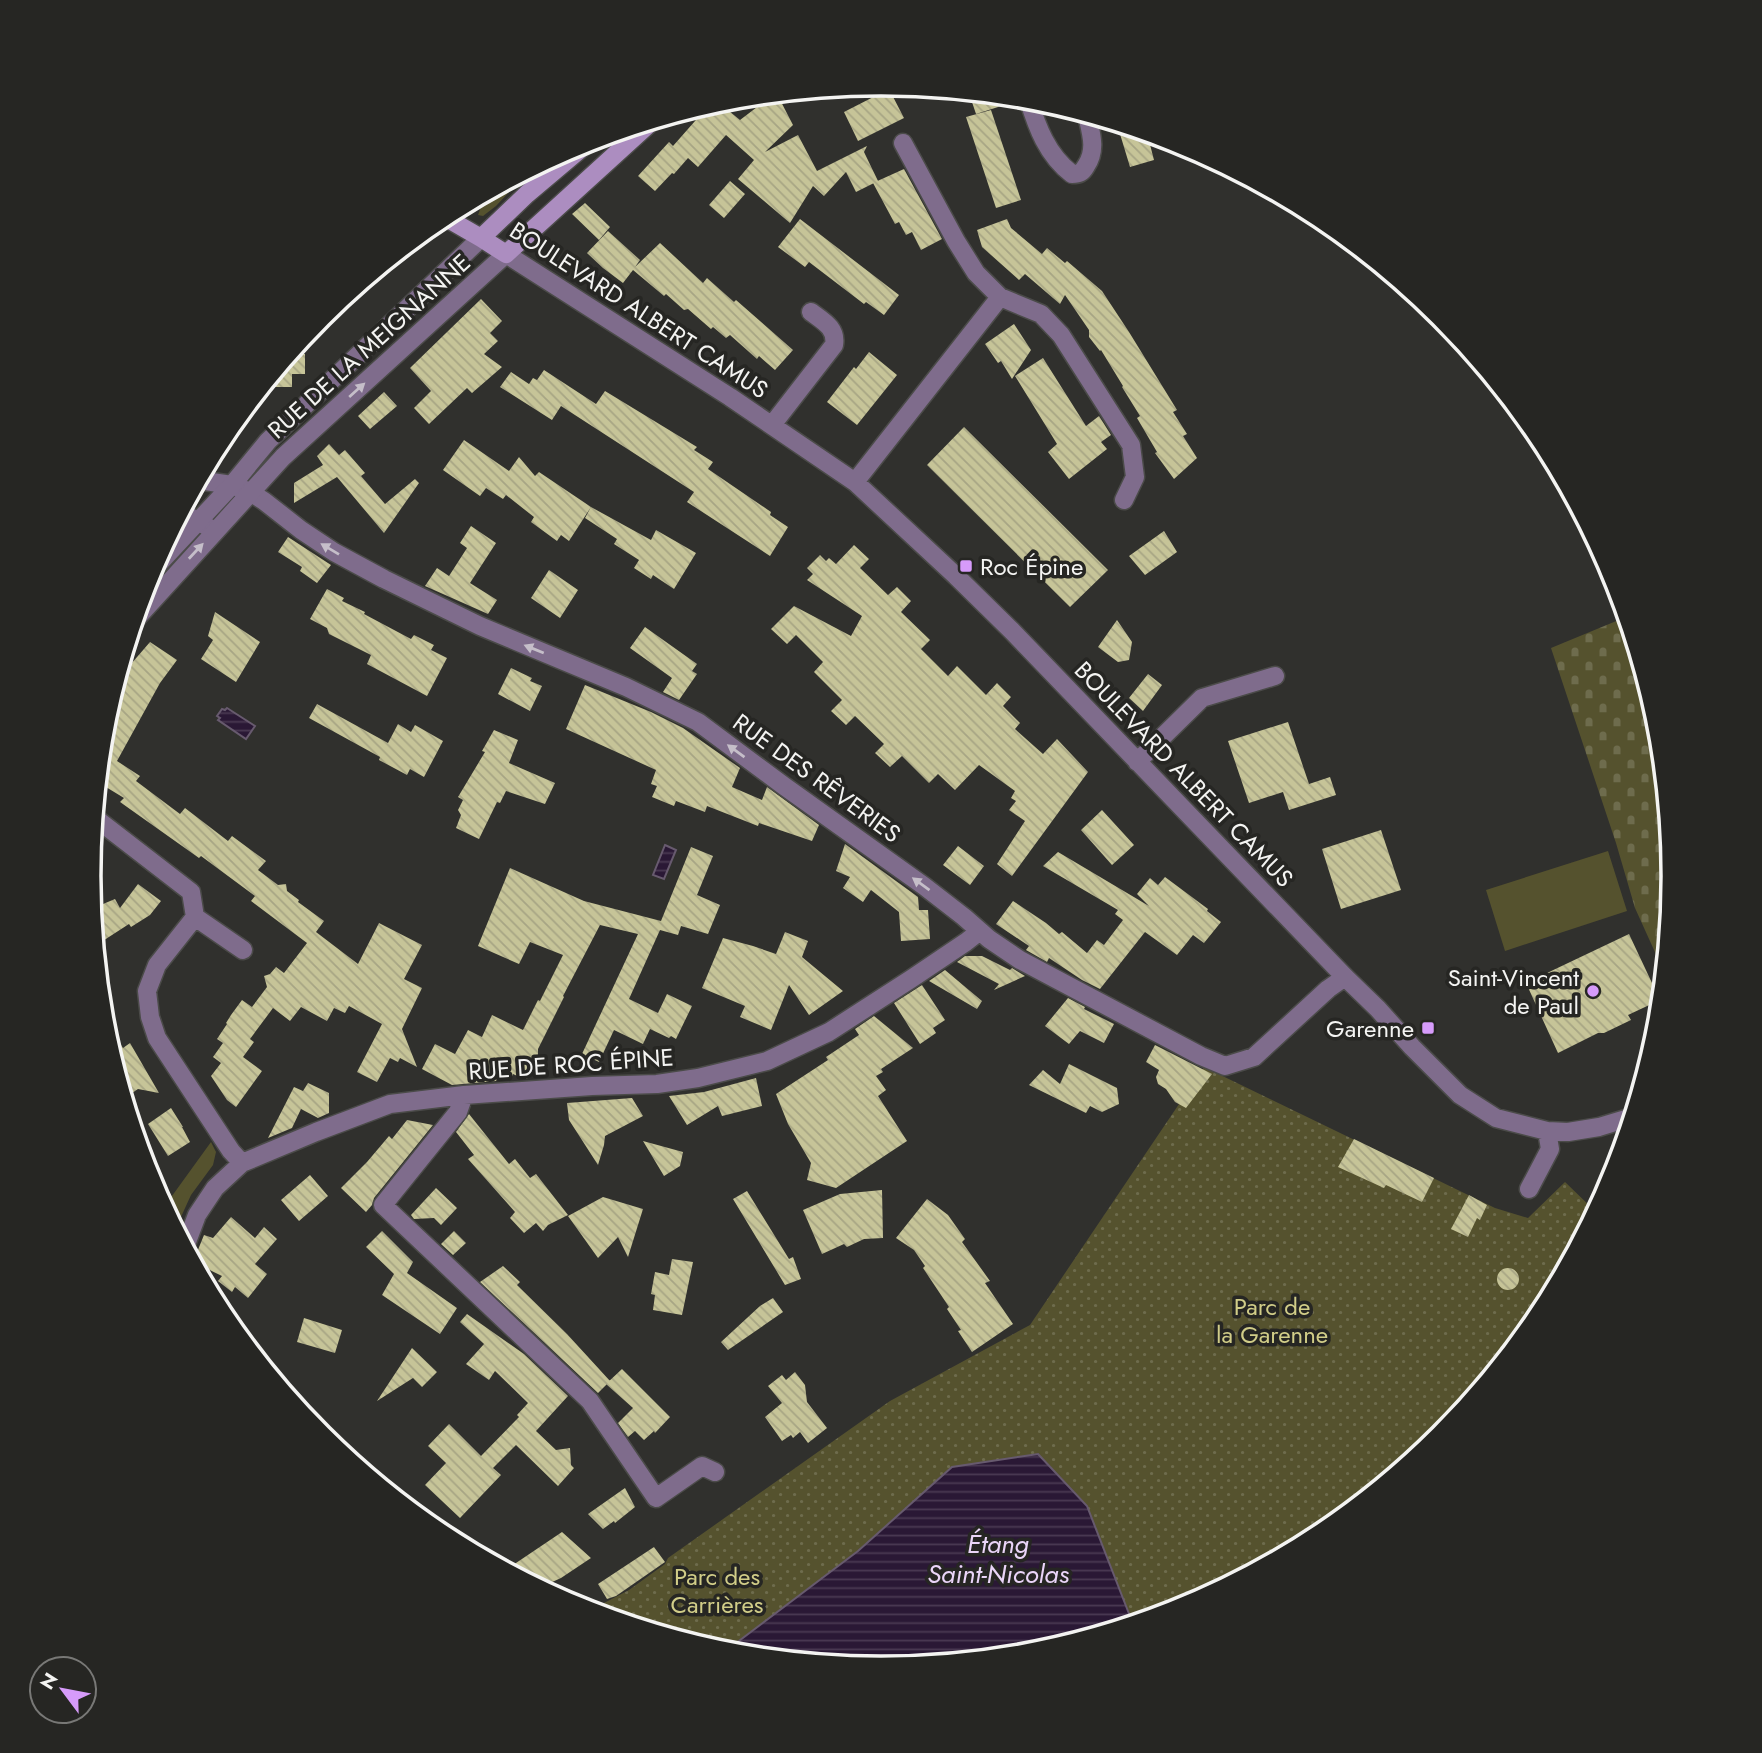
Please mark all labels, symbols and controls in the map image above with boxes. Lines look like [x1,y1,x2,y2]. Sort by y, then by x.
street label: BOULEVARD ALBERT CAMUS [503,213,775,407]
street label: RUE DE LA MEIGNANNE [260,245,478,447]
one-way arrow [348,383,365,399]
one-way arrow [321,542,340,555]
one-way arrow [188,543,204,560]
place label: Roc Épine [980,549,1083,584]
marker: Roc Épine [958,558,974,574]
one-way arrow [524,643,545,654]
street label: BOULEVARD ALBERT CAMUS [1066,653,1302,895]
street label: RUE DES RÊVERIES [726,705,908,851]
one-way arrow [727,745,745,759]
one-way arrow [912,878,930,892]
place label: Saint-Vincent de Paul [1448,960,1579,1023]
marker: Saint-Vincent de Paul [1585,983,1601,999]
place label: Garenne [1326,1011,1414,1046]
marker: Garenne [1420,1020,1436,1036]
street label: RUE DE ROC ÉPINE [467,1039,675,1089]
park label: Parc de la Garenne [1216,1289,1328,1352]
water label: Étang Saint-Nicolas [927,1525,1070,1593]
park label: Parc des Carrières [671,1559,763,1622]
north arrow [28,1655,98,1725]
text: N [34,1668,64,1695]

